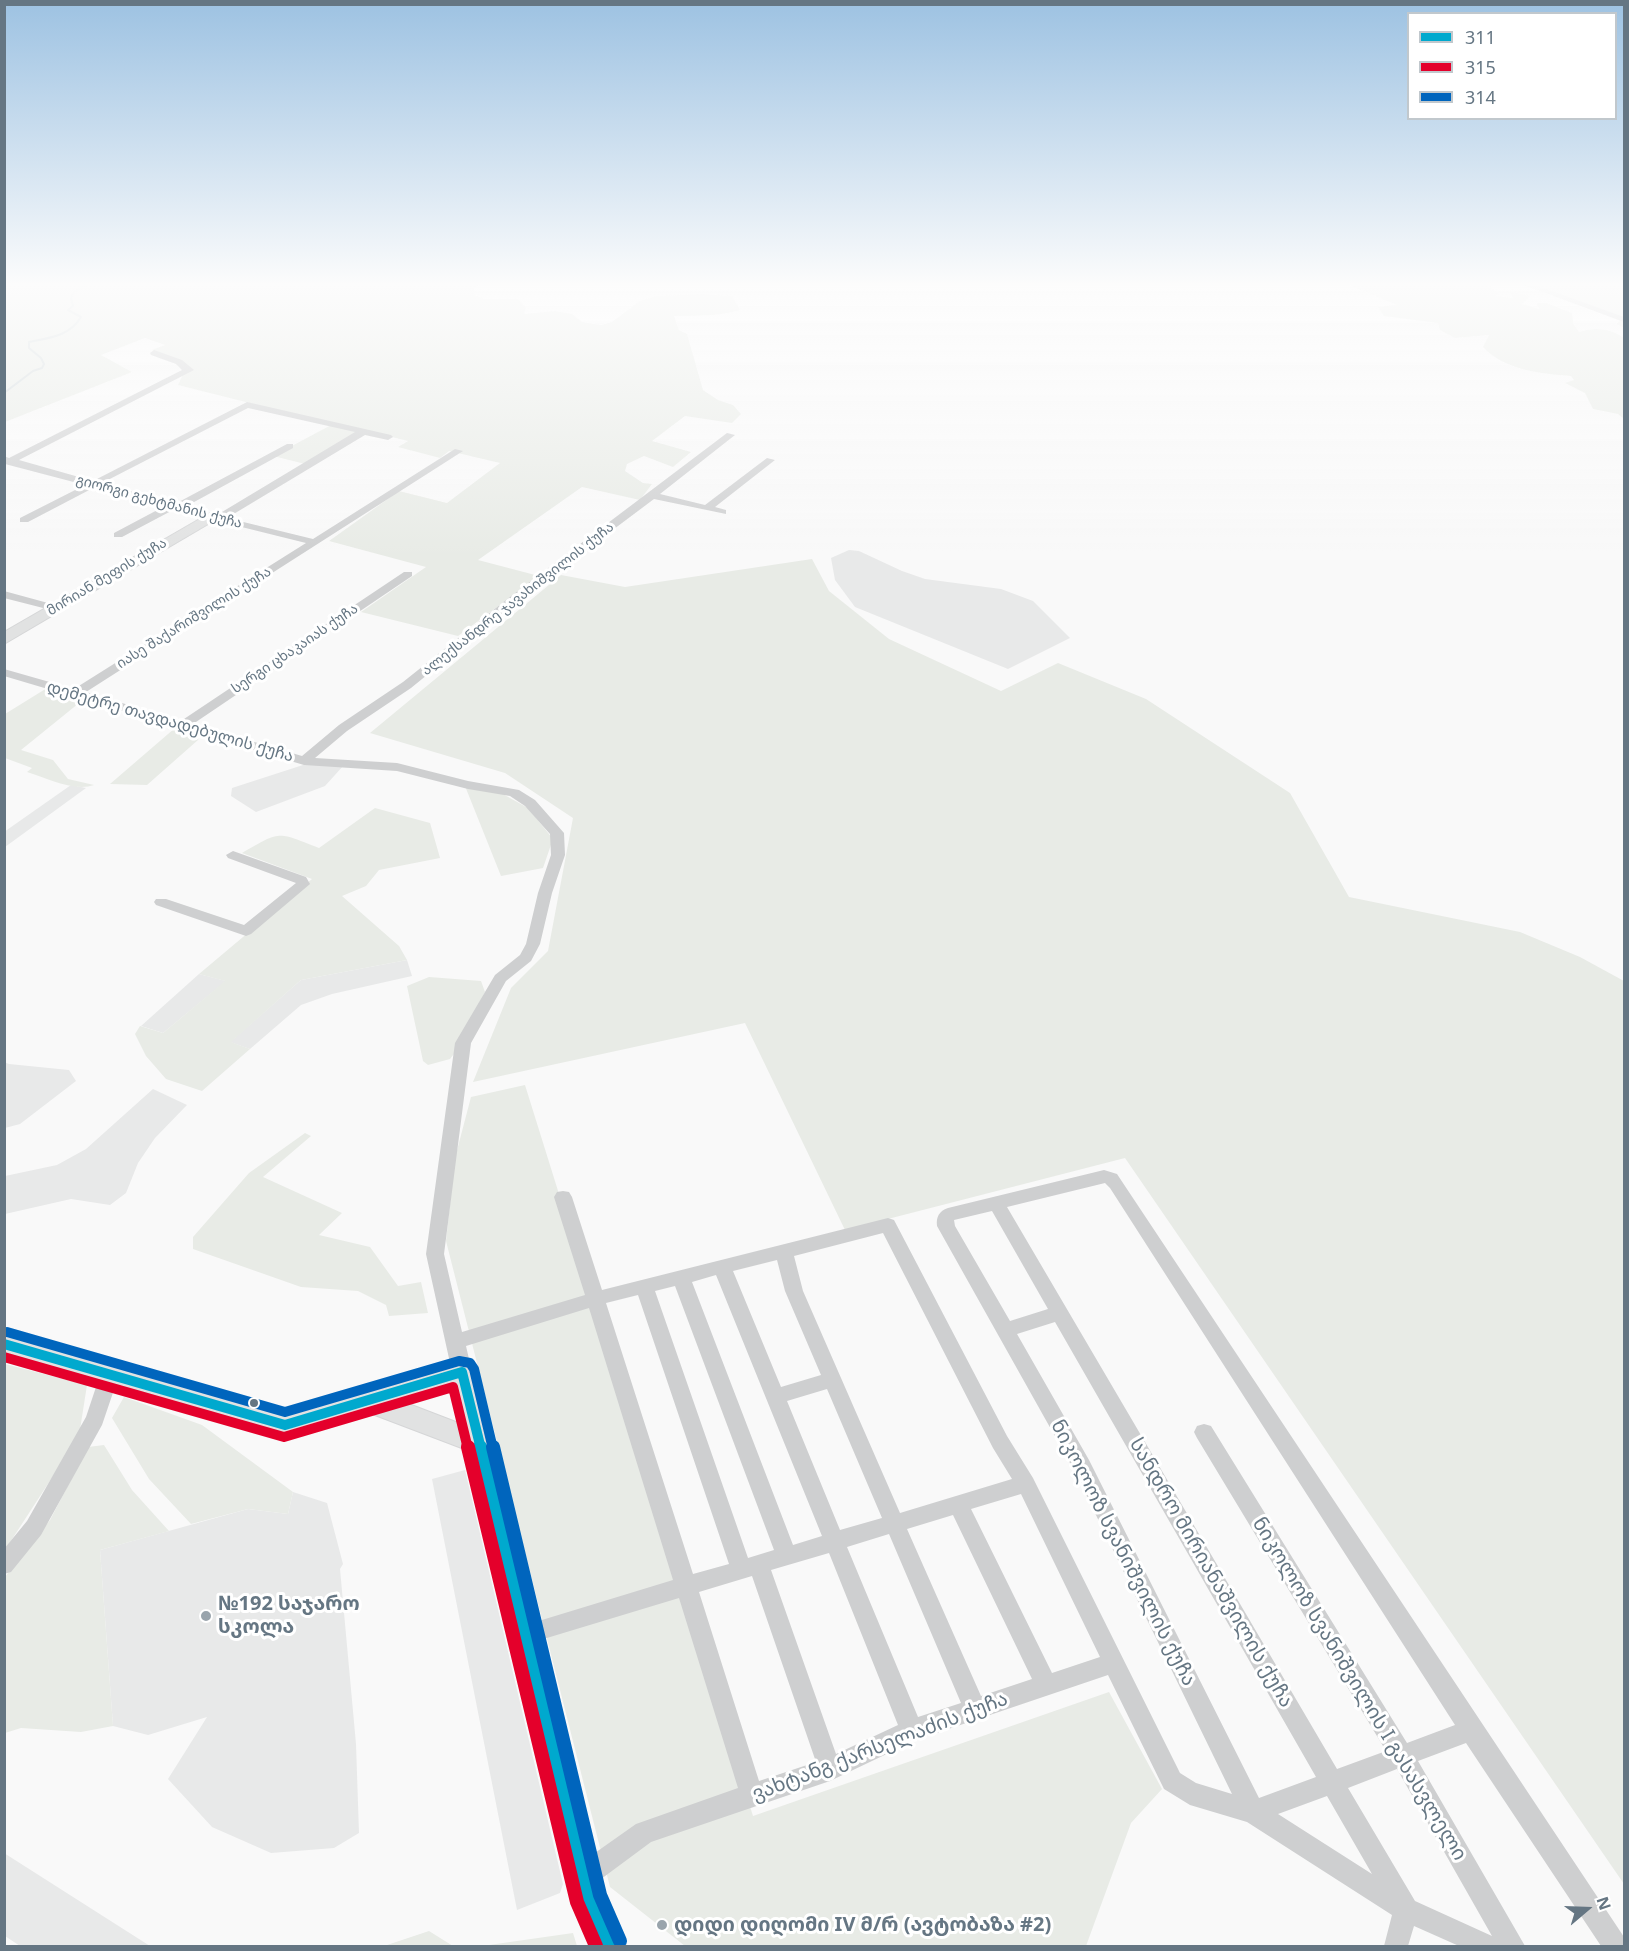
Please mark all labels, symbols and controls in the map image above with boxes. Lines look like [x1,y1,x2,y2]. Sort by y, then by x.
legend [1407,12,1617,120]
text: 311 [1465,25,1496,49]
text: 315 [1465,55,1496,79]
text: 314 [1465,85,1496,109]
street label: გიორგი გეხტმანის ქუჩა [74,472,244,532]
street label: ალექსანდრე ჯავახიშვილის ქუჩა [419,519,617,679]
street label: მირიან მეფის ქუჩა [44,535,170,619]
street label: იასე შაქარიშვილის ქუჩა [114,563,274,673]
street label: სერგი ცხაკაიას ქუჩა [229,600,361,698]
street label: დემეტრე თავდადებულის ქუჩა [45,678,295,766]
unlabelled marker [248,1397,260,1409]
street label: ნიკოლოზ სვანიშვილის ქუჩა [1045,1416,1201,1690]
street label: სანდრო მირიანაშვილის ქუჩა [1124,1434,1298,1712]
street label: ნიკოლოზ სვანიშვილის I გასასვლელი [1247,1513,1471,1865]
place label: №192 საჯარო სკოლა [218,1592,360,1639]
marker: №192 საჯარო სკოლა [199,1609,213,1623]
street label: ვახტანგ ქარსელაძის ქუჩა [749,1687,1011,1807]
north arrow [1557,1879,1617,1939]
text: N [1591,1893,1617,1913]
place label: დიდი დიღომი IV მ/რ (ავტობაზა #2) [674,1913,1051,1937]
marker: დიდი დიღომი IV მ/რ (ავტობაზა #2) [655,1918,669,1932]

